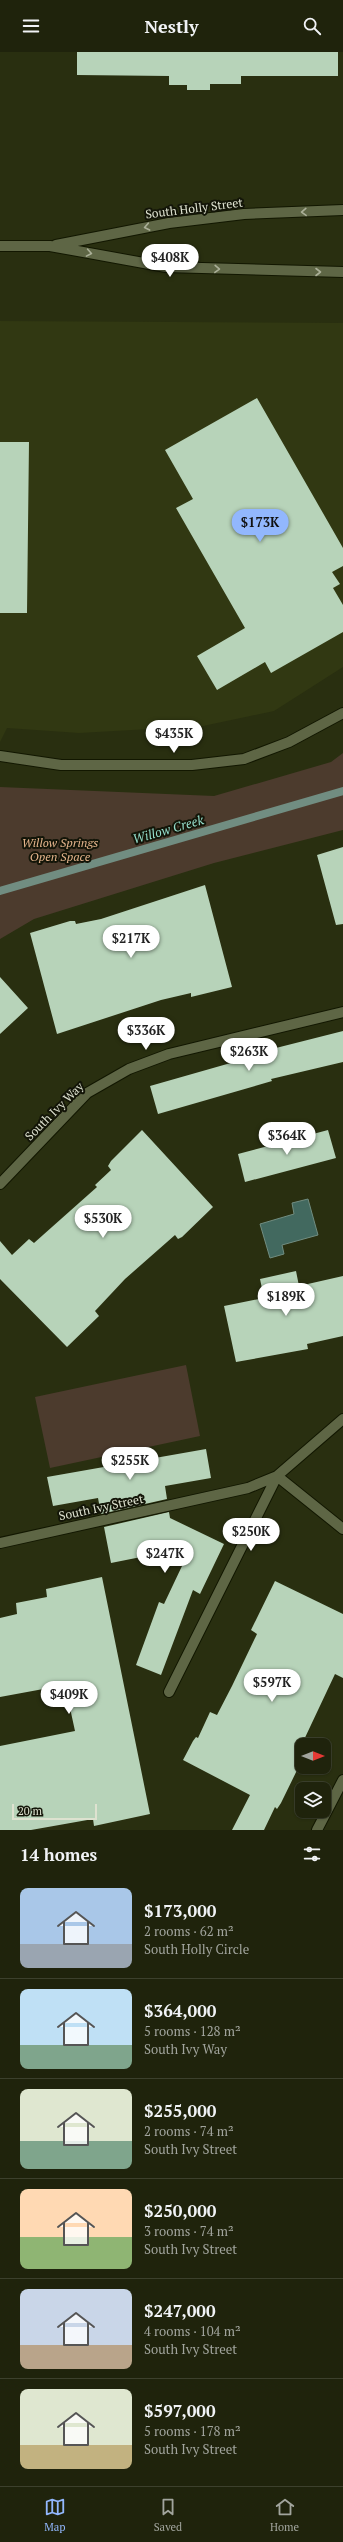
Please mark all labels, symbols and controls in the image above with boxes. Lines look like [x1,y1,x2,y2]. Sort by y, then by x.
text: Nestly [144,14,199,38]
icon: menu [20,15,42,37]
icon: search [301,15,323,37]
street label: South Holly Street [144,195,244,221]
one-way arrow [301,207,307,216]
one-way arrow [144,222,150,231]
pin: $408K [142,244,198,278]
one-way arrow [86,248,92,256]
text: $408K [151,248,189,266]
one-way arrow [214,265,220,273]
one-way arrow [315,268,321,276]
pin: $173K [232,509,288,543]
text: $173K [241,513,279,531]
pin: $435K [146,720,202,754]
text: $435K [155,724,193,742]
water label: Willow Creek [131,810,206,848]
park label: Willow Springs Open Space [22,835,98,864]
pin: $217K [103,925,159,959]
text: $217K [112,929,150,947]
pin: $336K [118,1017,174,1051]
text: $336K [127,1021,165,1039]
pin: $263K [221,1038,277,1072]
text: $263K [230,1042,268,1060]
street label: South Ivy Way [22,1078,87,1143]
pin: $364K [259,1122,315,1156]
text: $364K [268,1126,306,1144]
pin: $530K [75,1205,131,1239]
text: $530K [84,1209,122,1227]
pin: $189K [258,1283,314,1317]
text: $189K [267,1287,305,1305]
pin: $255K [102,1447,158,1481]
text: $255K [111,1451,149,1469]
street label: South Ivy Street [57,1491,145,1523]
pin: $250K [223,1518,279,1552]
text: $250K [232,1522,270,1540]
pin: $247K [137,1540,193,1574]
text: $247K [146,1544,184,1562]
pin: $597K [244,1669,300,1703]
text: $597K [253,1673,291,1691]
pin: $409K [41,1681,97,1715]
text: $409K [50,1685,88,1703]
north arrow [295,1738,331,1774]
map controls [295,1738,331,1818]
button: layers [295,1782,331,1818]
scale bar [12,1802,97,1821]
text: 20 m [18,1804,42,1818]
text: 14 homes [20,1843,97,1866]
icon: filters [301,1843,323,1865]
text: $173,000 [144,1899,216,1922]
icon: home [52,1904,100,1952]
text: 2 rooms · 62 m² [144,1922,234,1940]
text: South Holly Circle [144,1940,249,1958]
text: $364,000 [144,1999,216,2022]
icon: home [52,2005,100,2053]
text: 5 rooms · 128 m² [144,2022,241,2040]
text: South Ivy Way [144,2040,227,2058]
text: $255,000 [144,2099,216,2122]
icon: home [52,2105,100,2153]
text: 2 rooms · 74 m² [144,2122,234,2140]
text: South Ivy Street [144,2140,237,2158]
text: $250,000 [144,2199,216,2222]
icon: home [52,2205,100,2253]
text: 3 rooms · 74 m² [144,2222,234,2240]
text: South Ivy Street [144,2240,237,2258]
text: $247,000 [144,2299,216,2322]
icon: home [52,2305,100,2353]
text: 4 rooms · 104 m² [144,2322,241,2340]
text: South Ivy Street [144,2340,237,2358]
text: $597,000 [144,2399,216,2422]
icon: home [52,2405,100,2453]
text: 5 rooms · 178 m² [144,2422,241,2440]
text: South Ivy Street [144,2440,237,2458]
tab: Map [44,2496,66,2534]
tab: Saved [154,2496,182,2534]
tab: Home [270,2496,299,2534]

